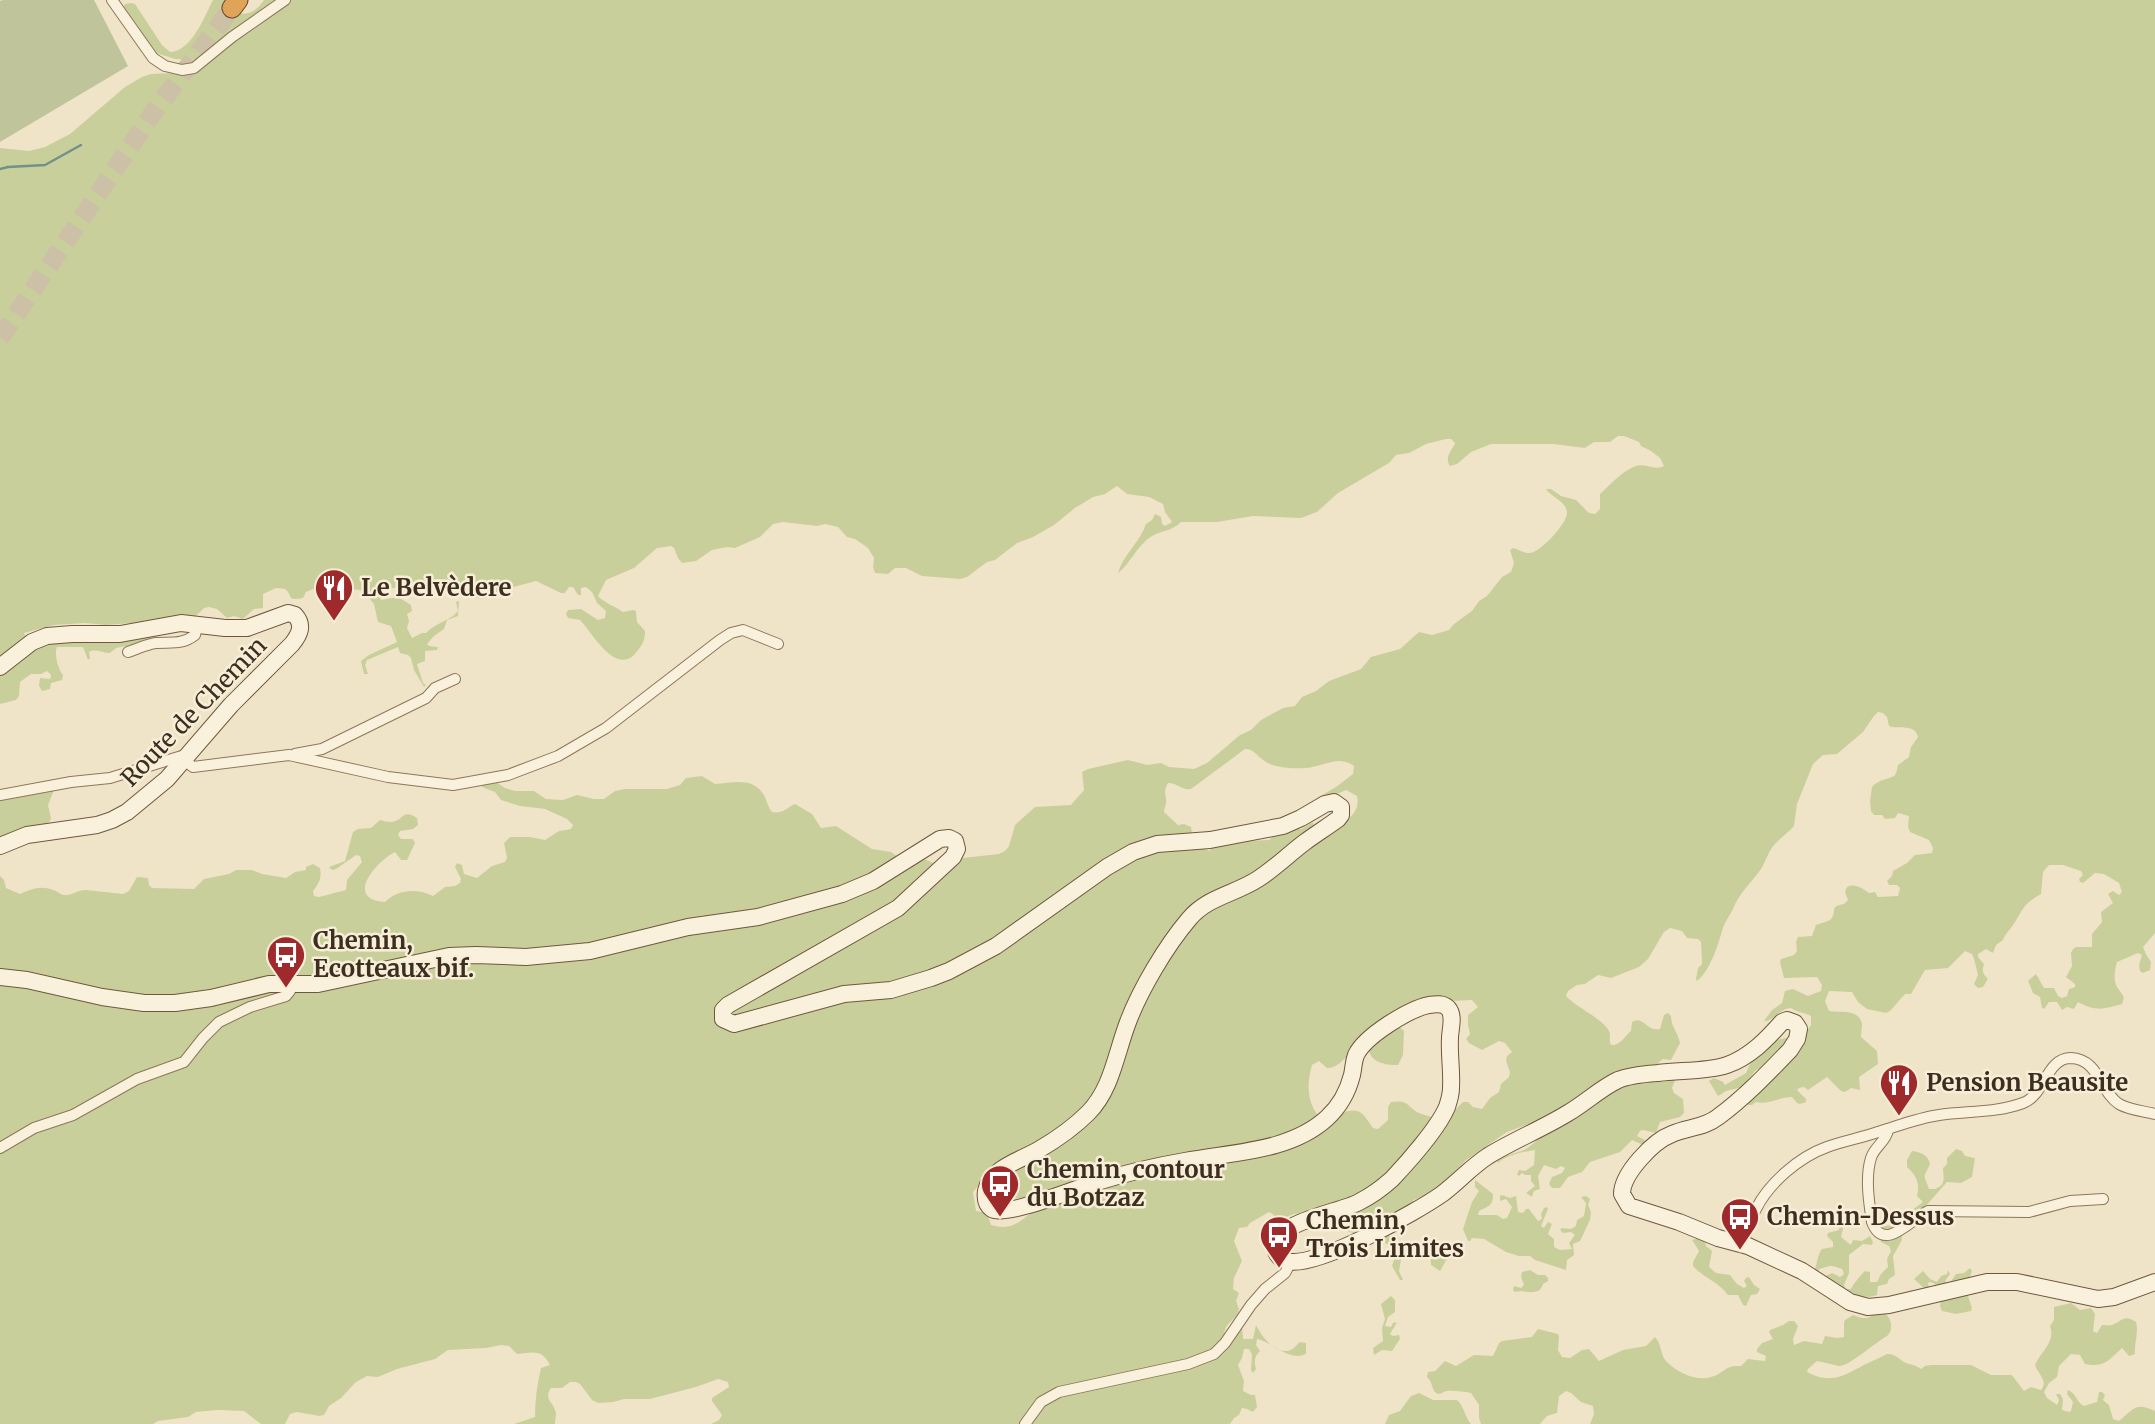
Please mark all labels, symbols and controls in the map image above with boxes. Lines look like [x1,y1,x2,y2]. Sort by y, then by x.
restaurant icon: Le Belvèdere [313,567,355,622]
place label: Le Belvèdere [361,572,512,603]
street label: Route de Chemin [114,630,273,793]
place label: Chemin, Ecotteaux bif. [313,925,474,984]
bus stop icon: Chemin, Ecotteaux bif. [265,934,307,989]
restaurant icon: Pension Beausite [1878,1062,1920,1117]
place label: Pension Beausite [1926,1067,2128,1098]
place label: Chemin, contour du Botzaz [1027,1154,1225,1213]
bus stop icon: Chemin, contour du Botzaz [979,1163,1021,1218]
bus stop icon: Chemin-Dessus [1719,1196,1761,1251]
place label: Chemin-Dessus [1767,1201,1954,1232]
place label: Chemin, Trois Limites [1306,1205,1464,1264]
bus stop icon: Chemin, Trois Limites [1258,1214,1300,1269]

